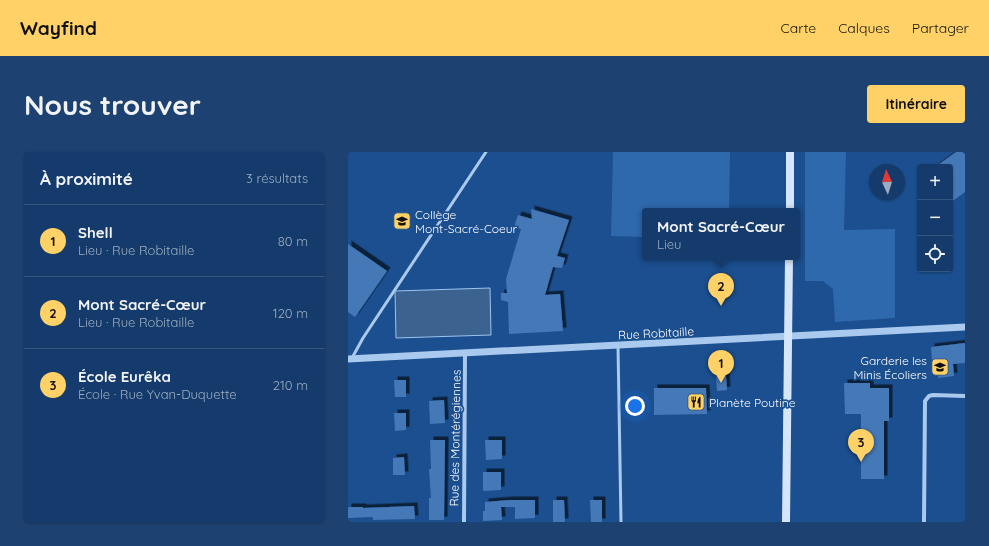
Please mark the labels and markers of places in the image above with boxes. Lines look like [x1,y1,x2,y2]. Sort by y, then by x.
place label: Collège Mont-Sacré-Coeur [415,207,518,236]
school or university icon: Collège Mont-Sacré-Coeur [392,211,412,231]
pin: 2 [708,273,734,306]
pin: 1 [708,350,734,383]
place label: Garderie les Minis Écoliers [853,353,927,382]
school or university icon: Garderie les Minis Écoliers [930,357,950,377]
restaurant icon: Planète Poutine [686,392,706,412]
place label: Planète Poutine [709,395,796,410]
pin: 3 [848,429,874,462]

